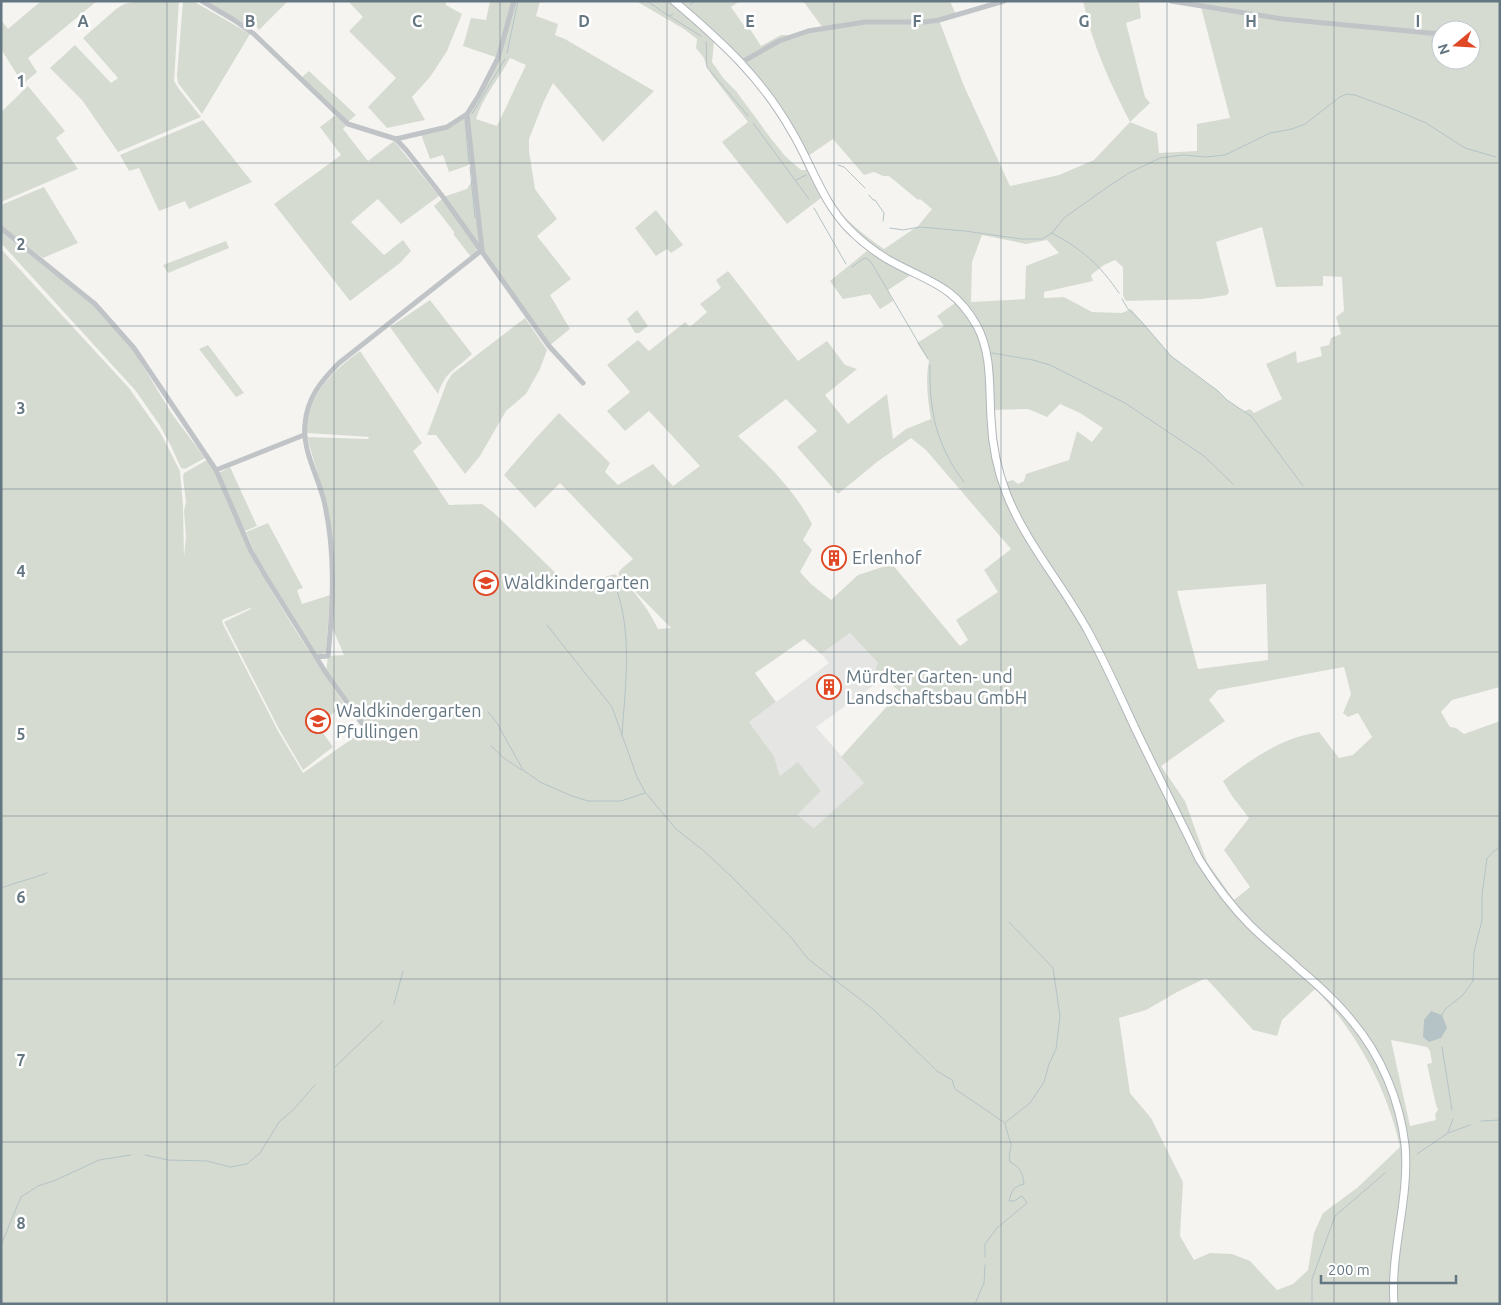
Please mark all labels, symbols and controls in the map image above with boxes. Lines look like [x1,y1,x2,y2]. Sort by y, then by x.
text: A [77,12,89,30]
text: B [245,12,255,30]
text: C [412,12,422,30]
text: D [578,12,590,30]
text: E [745,12,755,30]
text: F [913,12,922,30]
text: G [1078,12,1090,30]
text: H [1245,12,1257,30]
text: I [1416,12,1420,30]
north arrow [1431,20,1481,70]
text: N [1434,42,1453,56]
text: 1 [16,72,26,90]
text: 2 [16,235,26,253]
text: 3 [16,399,26,417]
building icon: Erlenhof [821,545,847,571]
place label: Erlenhof [852,547,922,567]
text: 4 [16,562,26,580]
school or university icon: Waldkindergarten [473,570,499,596]
place label: Waldkindergarten [504,572,649,592]
place label: Mürdter Garten- und Landschaftsbau GmbH [846,666,1027,707]
building icon: Mürdter Garten- und Landschaftsbau GmbH [816,674,842,700]
place label: Waldkindergarten Pfullingen [336,700,481,741]
school or university icon: Waldkindergarten Pfullingen [305,708,331,734]
text: 5 [16,725,26,743]
text: 6 [16,888,26,906]
text: 7 [16,1051,26,1069]
text: 8 [16,1214,26,1232]
scale bar [1321,1252,1456,1284]
text: 200 m [1328,1261,1370,1278]

